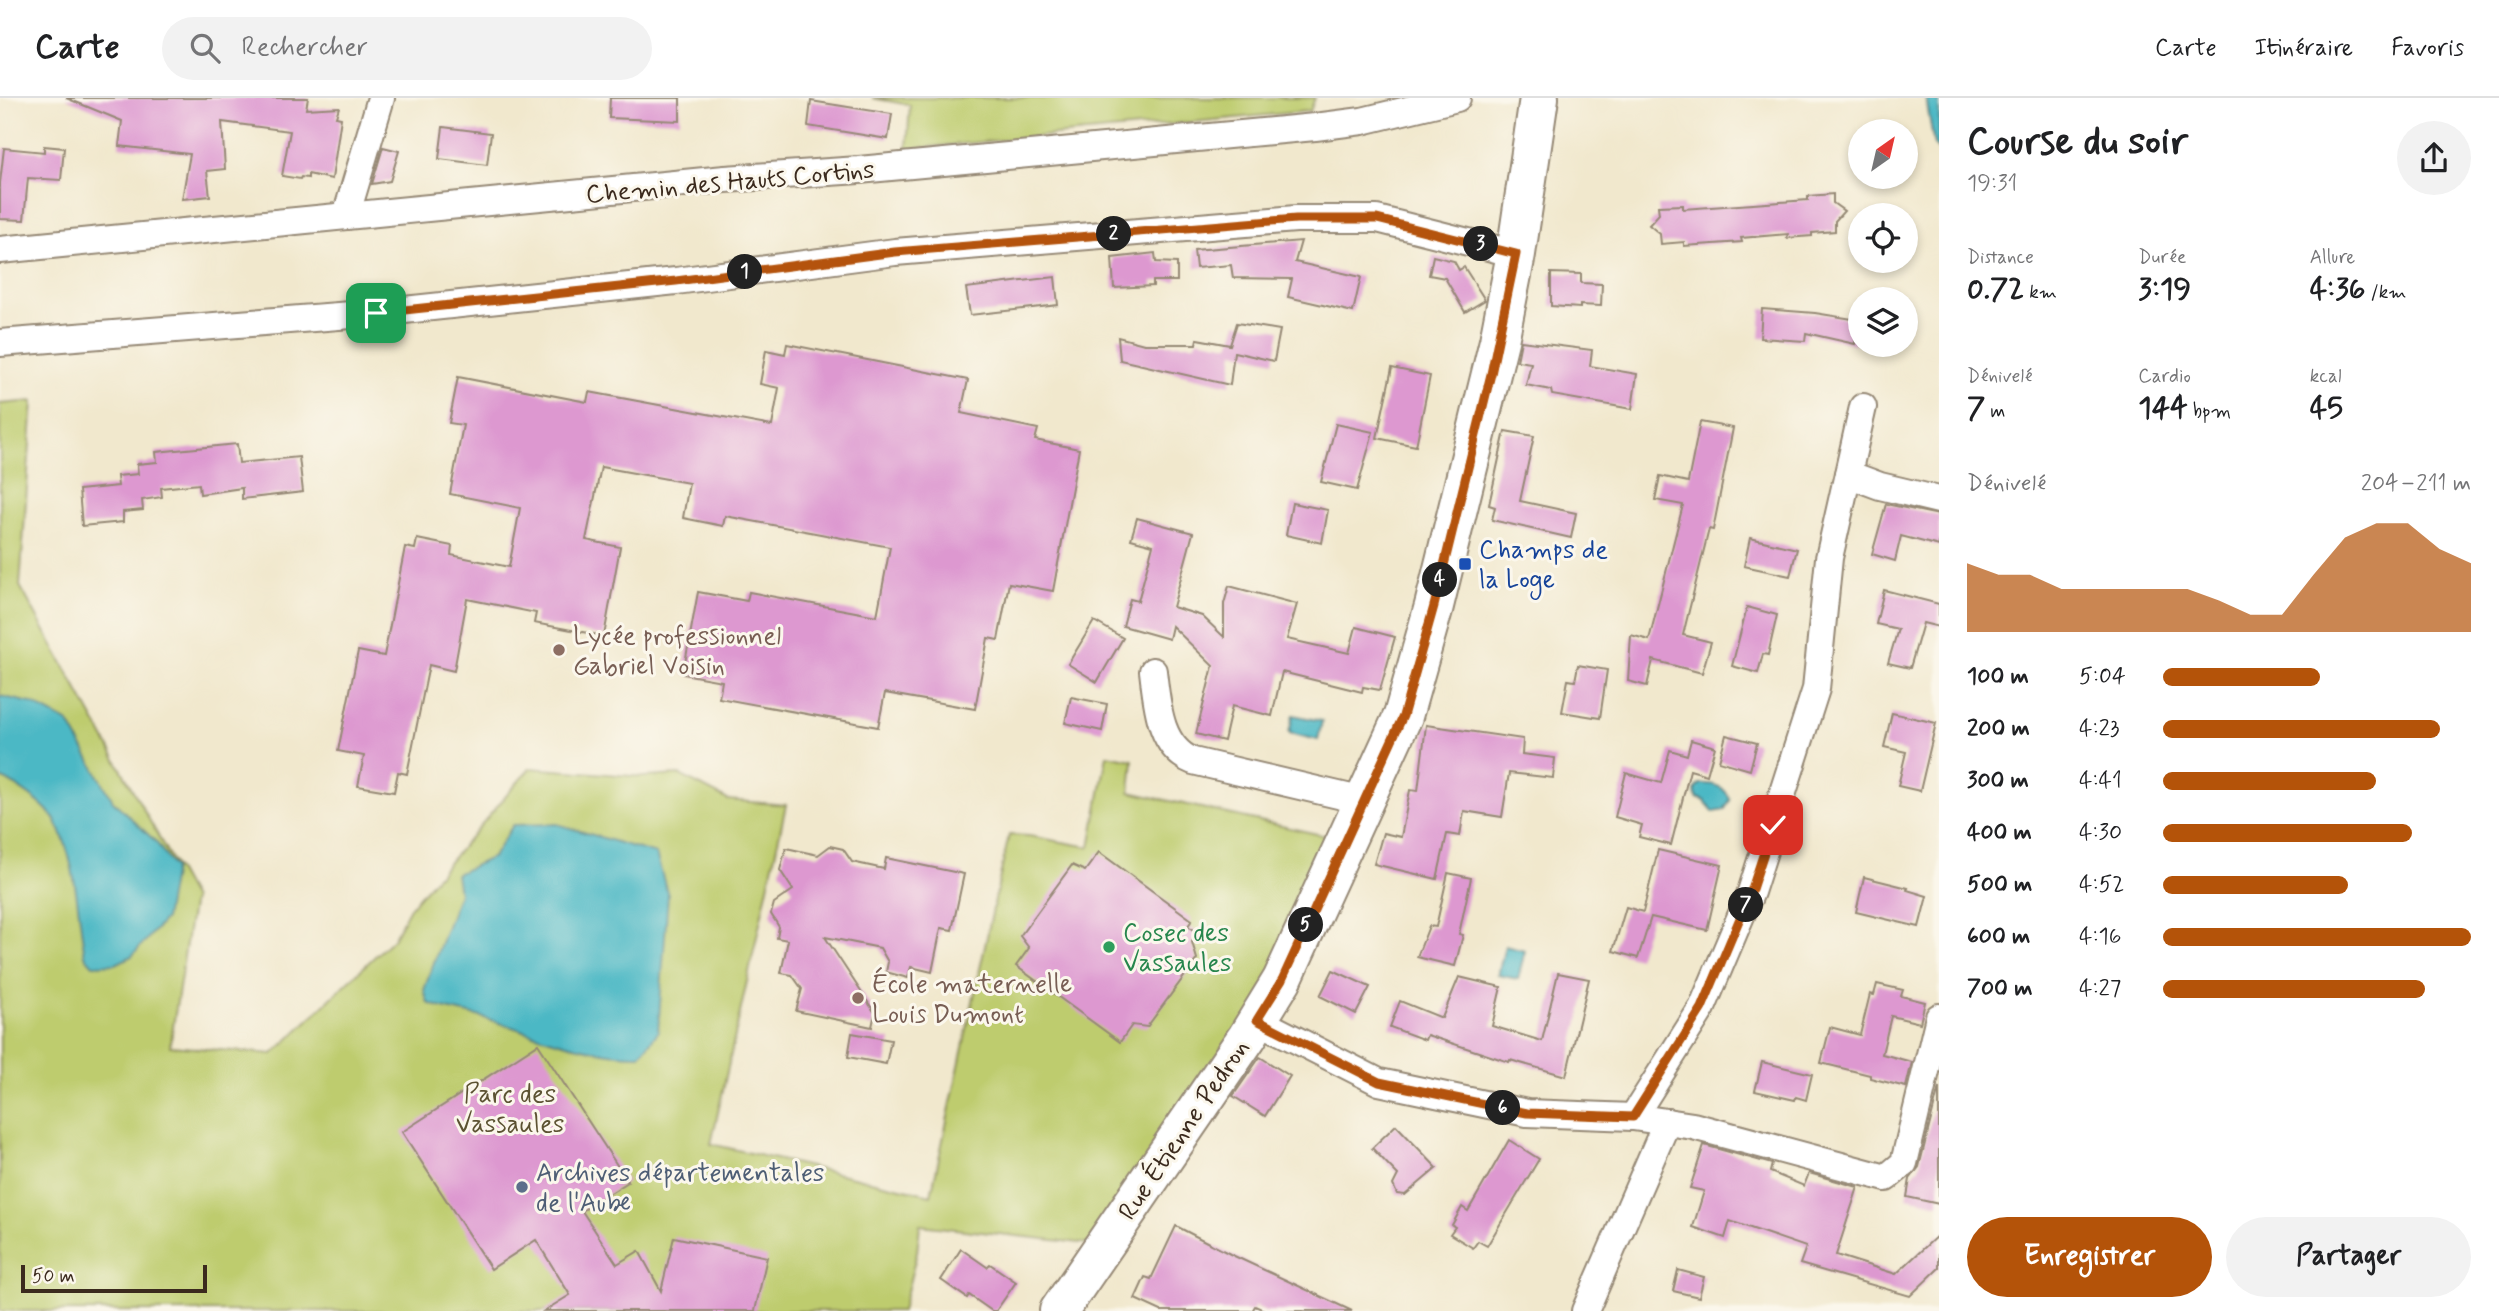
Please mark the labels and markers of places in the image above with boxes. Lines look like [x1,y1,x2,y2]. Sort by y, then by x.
pin: 2 [1096,216,1132,252]
pin: 3 [1464,226,1498,262]
pin: 1 [728,254,762,290]
pin [346,283,406,343]
place label: Champs de la Loge [1479,534,1608,600]
marker: Champs de la Loge [1457,556,1473,572]
pin: 4 [1422,562,1458,598]
place label: Lycée professionnel Gabriel Voisin [573,620,781,684]
marker: Lycée professionnel Gabriel Voisin [551,642,567,658]
pin [1743,795,1803,855]
pin: 7 [1728,888,1764,922]
pin: 5 [1288,908,1324,942]
place label: Cosec des Vassaules [1123,917,1232,981]
marker: Cosec des Vassaules [1101,939,1117,955]
place label: École maternelle Louis Dumont [872,966,1072,1032]
marker: École maternelle Louis Dumont [850,990,866,1006]
pin: 6 [1486,1090,1520,1126]
place label: Archives départementales de l'Aube [536,1157,825,1221]
marker: Archives départementales de l'Aube [514,1179,530,1195]

